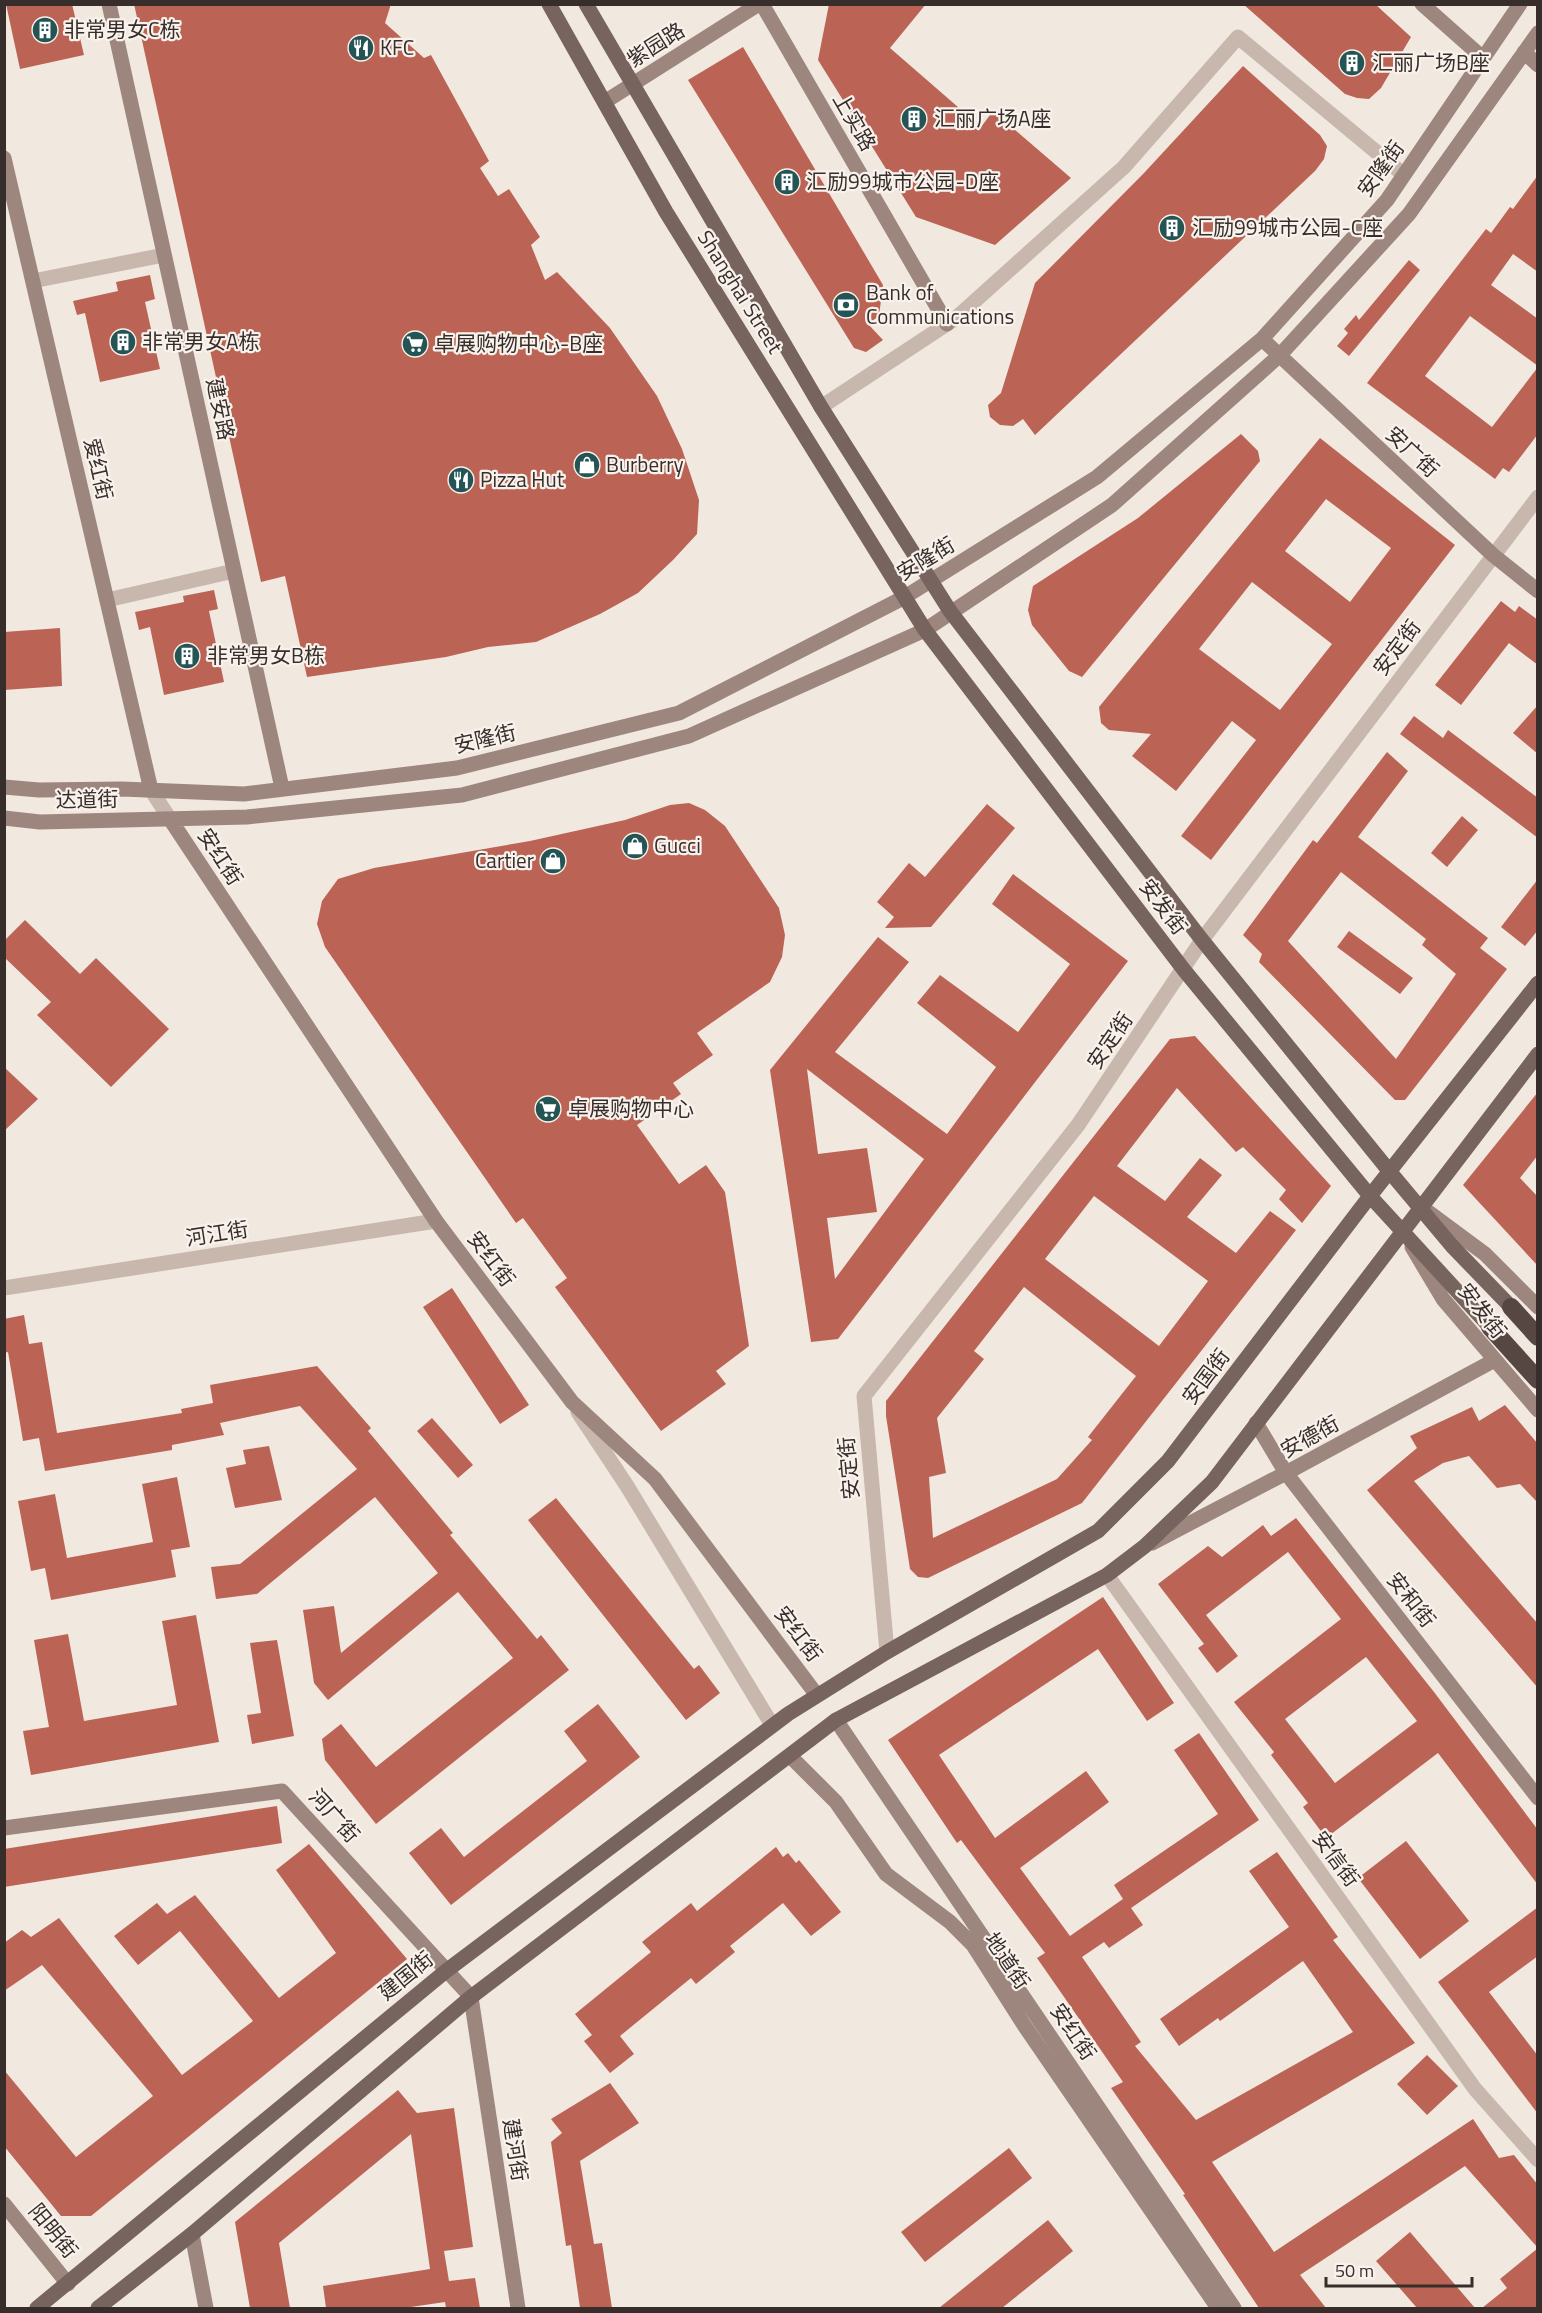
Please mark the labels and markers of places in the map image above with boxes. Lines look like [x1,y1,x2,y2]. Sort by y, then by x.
place label: 非常男女C栋 [64,13,180,45]
building icon: 非常男女C栋 [30,15,60,45]
place label: KFC [380,31,414,63]
restaurant icon: KFC [346,33,376,63]
place label: 汇丽广场B座 [1372,46,1490,78]
building icon: 汇丽广场B座 [1337,48,1367,78]
place label: 汇丽广场A座 [934,102,1052,134]
building icon: 汇丽广场A座 [899,104,929,134]
place label: 汇励99城市公园-D座 [806,165,999,197]
building icon: 汇励99城市公园-D座 [772,167,802,197]
place label: 汇励99城市公园-C座 [1192,211,1383,243]
building icon: 汇励99城市公园-C座 [1157,213,1187,243]
place label: Bank of Communications [866,276,1014,332]
bank icon: Bank of Communications [831,290,861,320]
place label: 非常男女A栋 [142,325,260,357]
building icon: 非常男女A栋 [108,327,138,357]
place label: 卓展购物中心-B座 [434,327,603,359]
supermarket icon: 卓展购物中心-B座 [400,329,430,359]
place label: Burberry [606,448,684,480]
shop icon: Burberry [572,450,602,480]
place label: Pizza Hut [480,463,565,495]
restaurant icon: Pizza Hut [446,465,476,495]
place label: 非常男女B栋 [207,639,325,671]
building icon: 非常男女B栋 [172,641,202,671]
place label: Gucci [654,829,701,861]
shop icon: Gucci [620,831,650,861]
place label: Cartier [475,844,534,876]
shop icon: Cartier [538,846,568,876]
place label: 卓展购物中心 [568,1092,694,1124]
supermarket icon: 卓展购物中心 [533,1094,563,1124]

